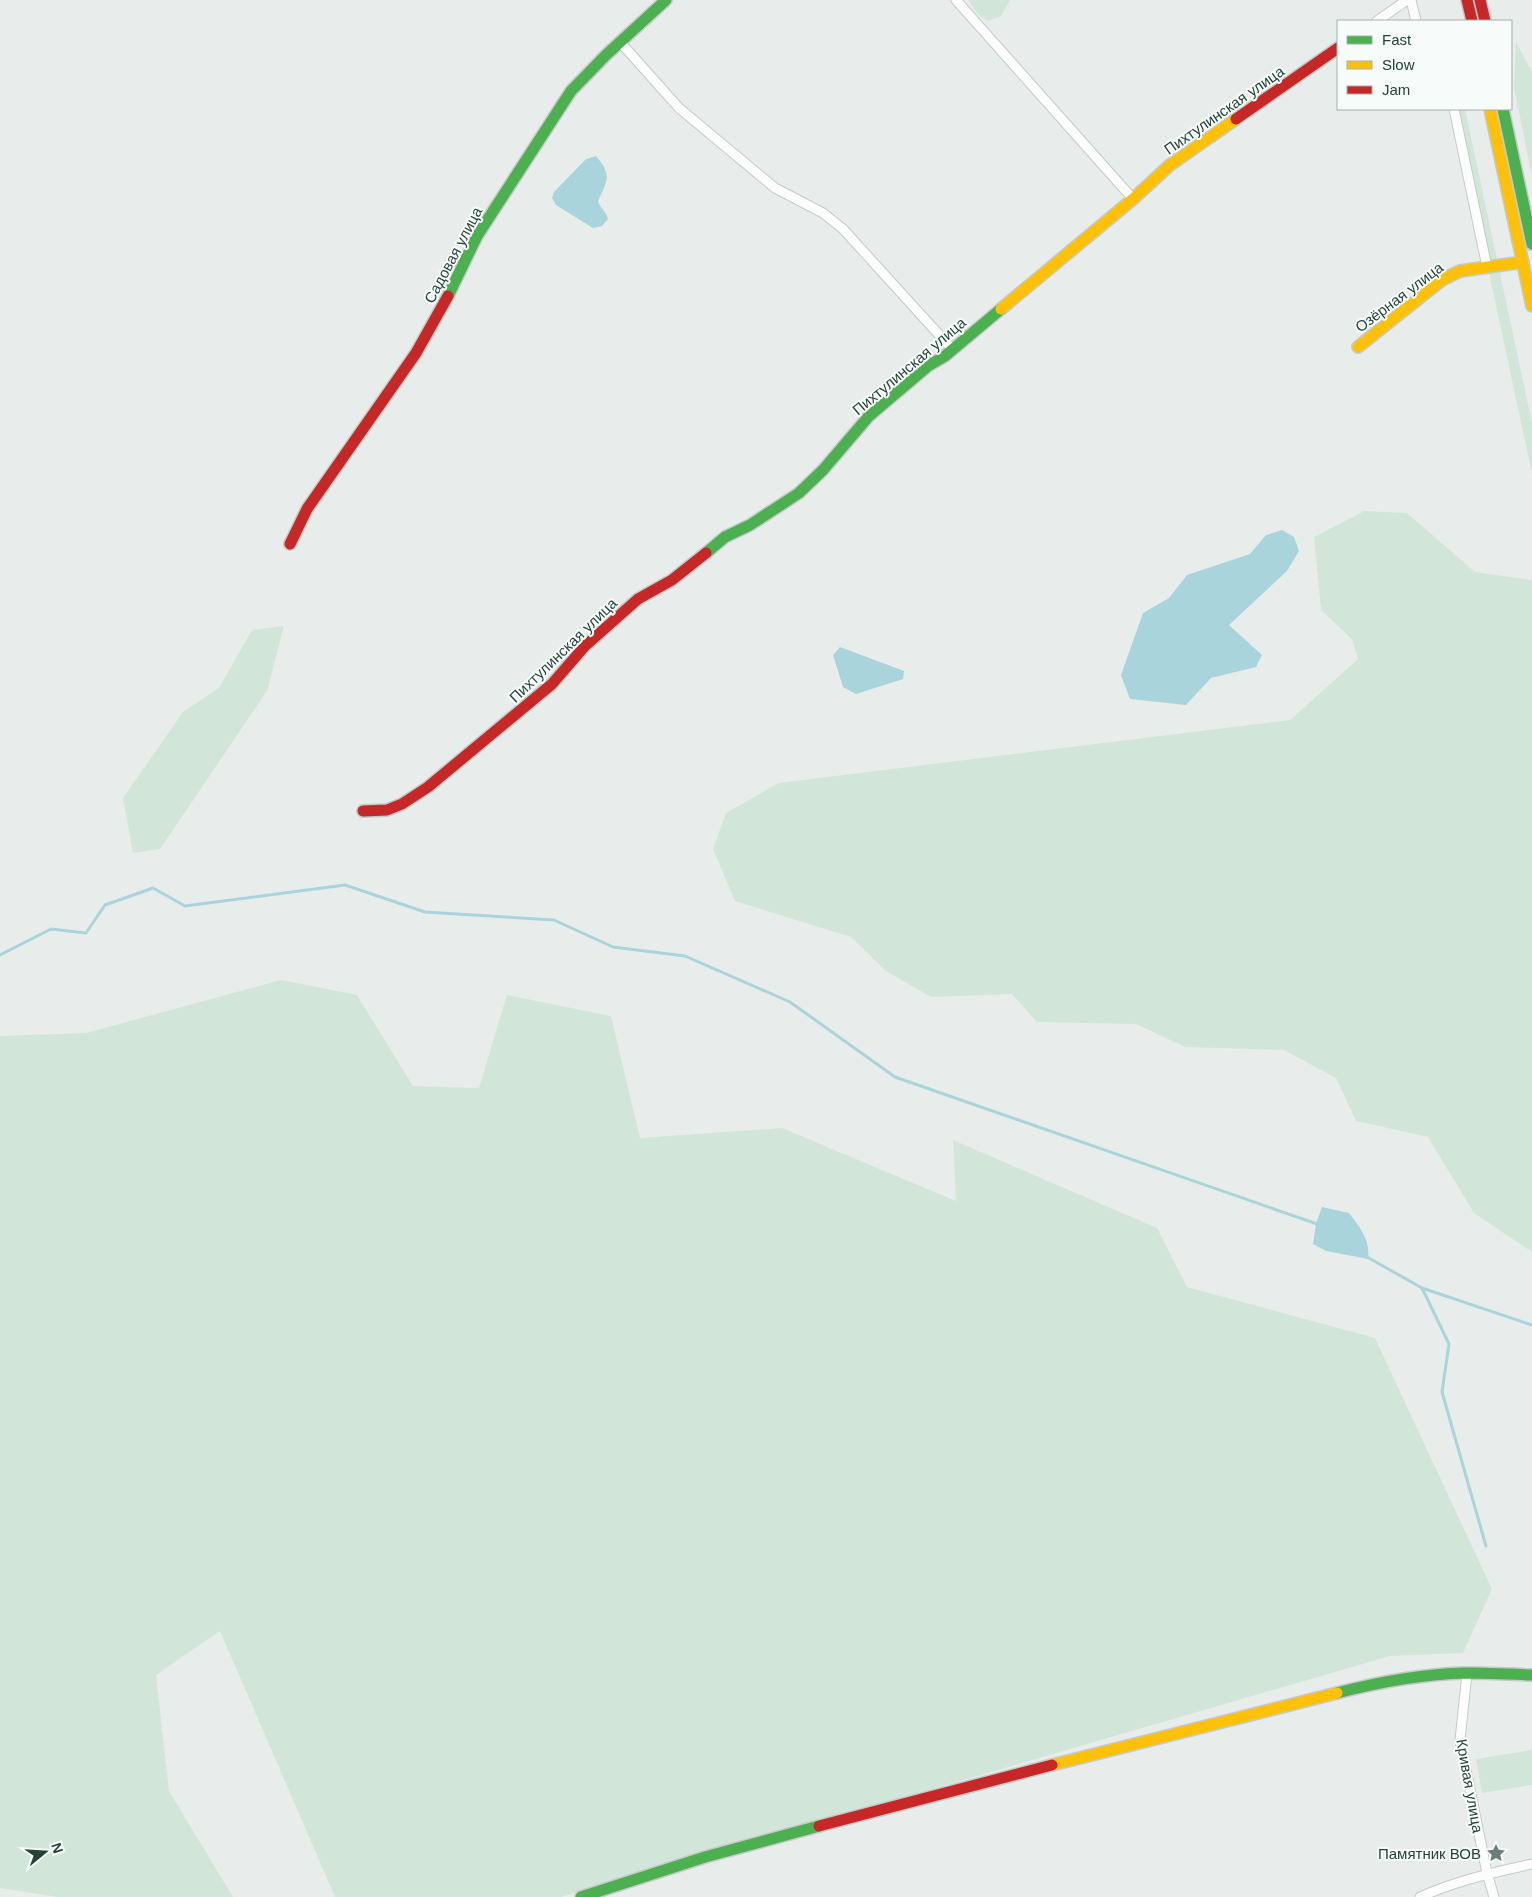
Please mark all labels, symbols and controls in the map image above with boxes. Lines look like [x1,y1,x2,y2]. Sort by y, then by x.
legend [1337,20,1512,110]
text: Fast [1382,31,1412,48]
text: Slow [1382,56,1415,73]
street label: Пихтулинская улица [1161,62,1288,158]
text: Jam [1382,81,1410,98]
street label: Садовая улица [421,204,486,306]
street label: Озёрная улица [1352,258,1447,336]
street label: Пихтулинская улица [849,313,969,418]
street label: Пихтулинская улица [506,594,621,706]
street label: Кривая улица [1453,1738,1487,1835]
north arrow [20,1827,70,1877]
text: N [48,1841,67,1855]
place icon: Памятник ВОВ [1485,1842,1507,1864]
place label: Памятник ВОВ [1378,1845,1481,1862]

